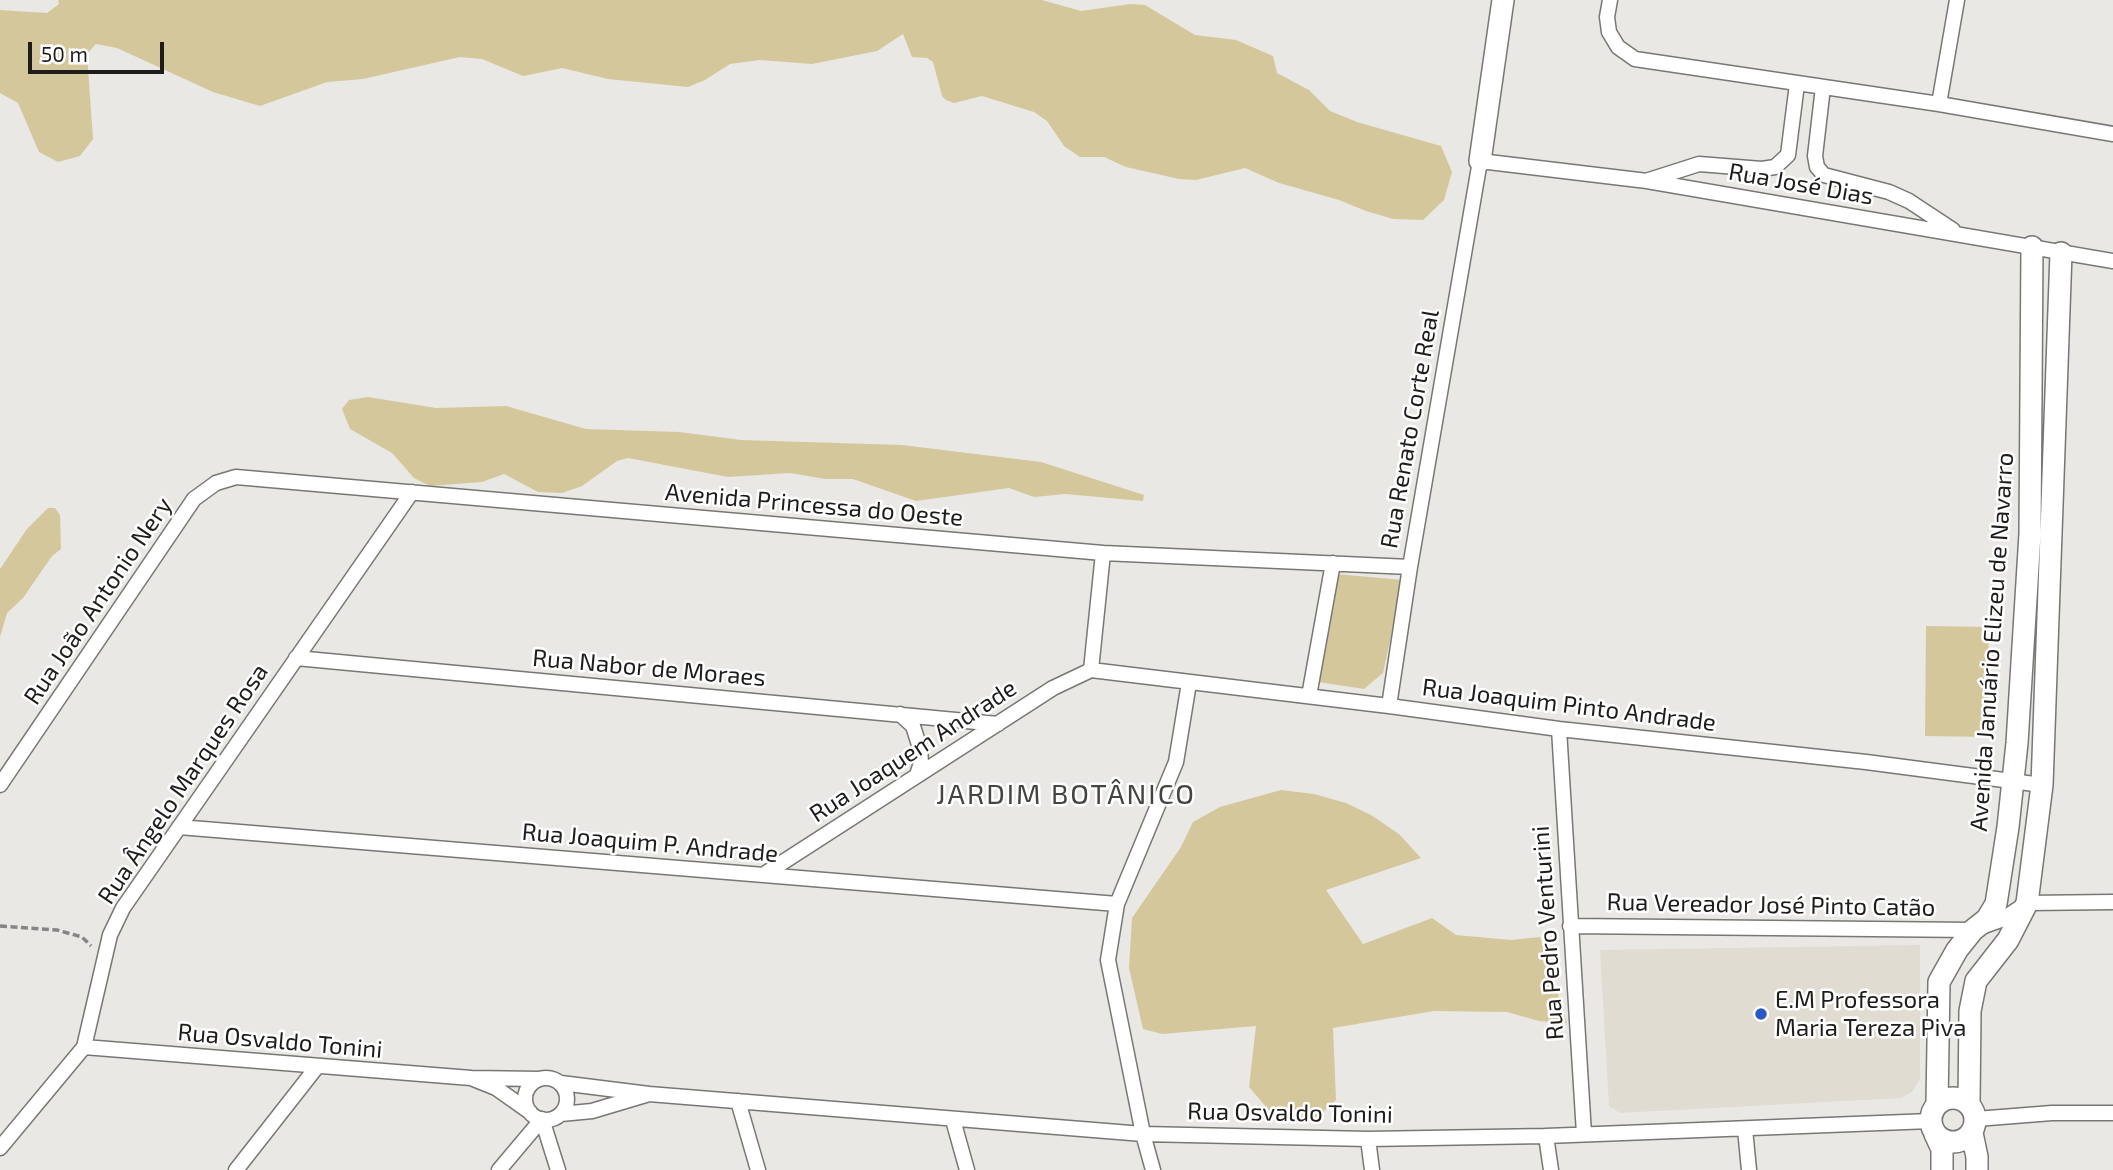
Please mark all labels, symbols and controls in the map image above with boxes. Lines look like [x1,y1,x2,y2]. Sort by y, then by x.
scale bar [32,28,168,72]
text: 50 m [41,41,88,66]
street label: Rua José Dias [1726,157,1876,211]
street label: Rua Renato Corte Real [1375,307,1445,551]
street label: Avenida Januário Elizeu de Navarro [1964,452,2020,832]
street label: Avenida Princessa do Oeste [664,478,964,532]
street label: Rua João Antonio Nery [18,492,178,710]
street label: Rua Nabor de Moraes [531,643,767,693]
street label: Rua Ângelo Marques Rosa [92,659,274,909]
street label: Rua Joaquem Andrade [804,673,1022,829]
street label: Rua Joaquim Pinto Andrade [1420,673,1718,737]
district label: JARDIM BOTÂNICO [938,778,1194,812]
street label: Rua Joaquim P. Andrade [521,817,779,869]
street label: Rua Pedro Venturini [1526,825,1570,1041]
street label: Rua Vereador José Pinto Catão [1606,888,1936,922]
place label: E.M Professora Maria Tereza Piva [1775,986,1966,1042]
marker: E.M Professora Maria Tereza Piva [1753,1006,1769,1022]
street label: Rua Osvaldo Tonini [176,1018,384,1064]
street label: Rua Osvaldo Tonini [1187,1097,1393,1129]

